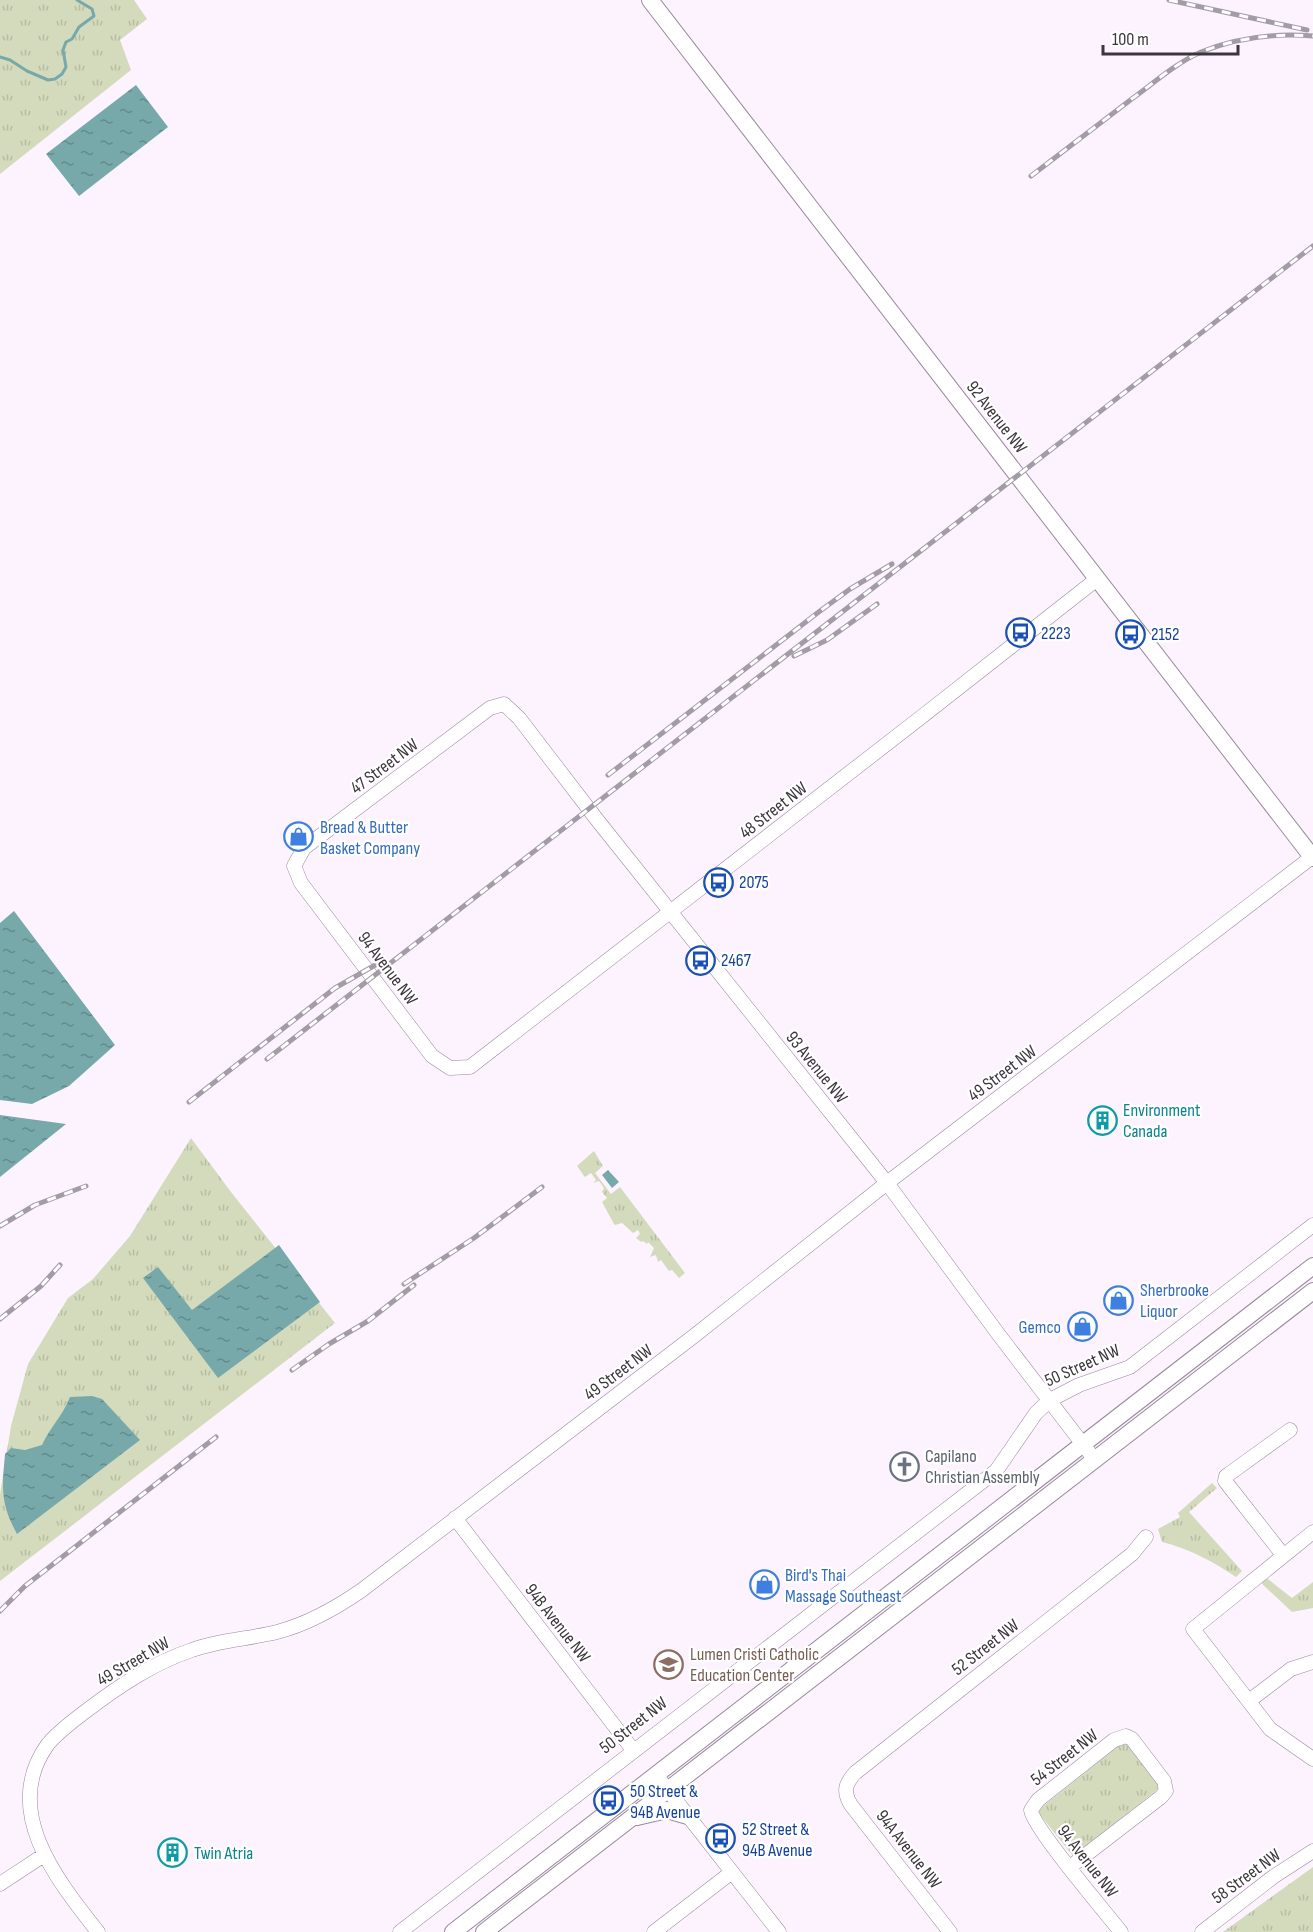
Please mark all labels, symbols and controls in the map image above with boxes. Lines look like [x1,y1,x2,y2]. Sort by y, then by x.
scale bar [1103,18,1238,56]
text: 100 m [1112,29,1149,50]
street label: 92 Avenue NW [962,377,1032,458]
bus stop icon: 2223 [1004,617,1036,649]
bus stop icon: 2152 [1114,618,1146,650]
place label: 2223 [1041,623,1071,644]
place label: 2152 [1151,624,1179,645]
street label: 47 Street NW [346,734,422,799]
street label: 48 Street NW [735,777,812,843]
place label: Bread & Butter Basket Company [320,817,420,859]
shop icon: Bread & Butter Basket Company [283,821,315,853]
bus stop icon: 2075 [702,866,734,898]
place label: 2075 [739,872,769,893]
street label: 94 Avenue NW [353,928,422,1009]
bus stop icon: 2467 [684,944,716,976]
place label: 2467 [721,950,752,971]
street label: 93 Avenue NW [781,1027,852,1108]
street label: 49 Street NW [964,1041,1041,1106]
place label: Environment Canada [1123,1100,1201,1142]
building icon: Environment Canada [1086,1104,1118,1136]
place label: Sherbrooke Liquor [1140,1280,1209,1322]
shop icon: Sherbrooke Liquor [1103,1284,1135,1316]
shop icon: Gemco [1066,1311,1098,1343]
place label: Gemco [1019,1317,1061,1338]
street label: 49 Street NW [580,1340,657,1405]
street label: 50 Street NW [1041,1340,1123,1391]
place label: Capilano Christian Assembly [925,1446,1040,1488]
church icon: Capilano Christian Assembly [888,1450,920,1482]
place label: Bird's Thai Massage Southeast [785,1565,902,1607]
shop icon: Bird's Thai Massage Southeast [748,1569,780,1601]
street label: 94B Avenue NW [520,1580,595,1667]
street label: 52 Street NW [948,1615,1023,1680]
street label: 49 Street NW [93,1632,173,1691]
place label: Lumen Cristi Catholic Education Center [690,1644,819,1686]
school or university icon: Lumen Cristi Catholic Education Center [653,1648,685,1680]
street label: 50 Street NW [595,1692,671,1758]
street label: 54 Street NW [1027,1725,1102,1790]
place label: 50 Street & 94B Avenue [630,1781,700,1823]
bus stop icon: 50 Street & 94B Avenue [593,1785,625,1817]
street label: 94A Avenue NW [871,1806,946,1893]
place label: 52 Street & 94B Avenue [742,1819,812,1861]
street label: 94 Avenue NW [1053,1821,1123,1902]
bus stop icon: 52 Street & 94B Avenue [705,1823,737,1855]
building icon: Twin Atria [157,1837,189,1869]
place label: Twin Atria [194,1843,253,1864]
street label: 58 Street NW [1208,1844,1285,1908]

